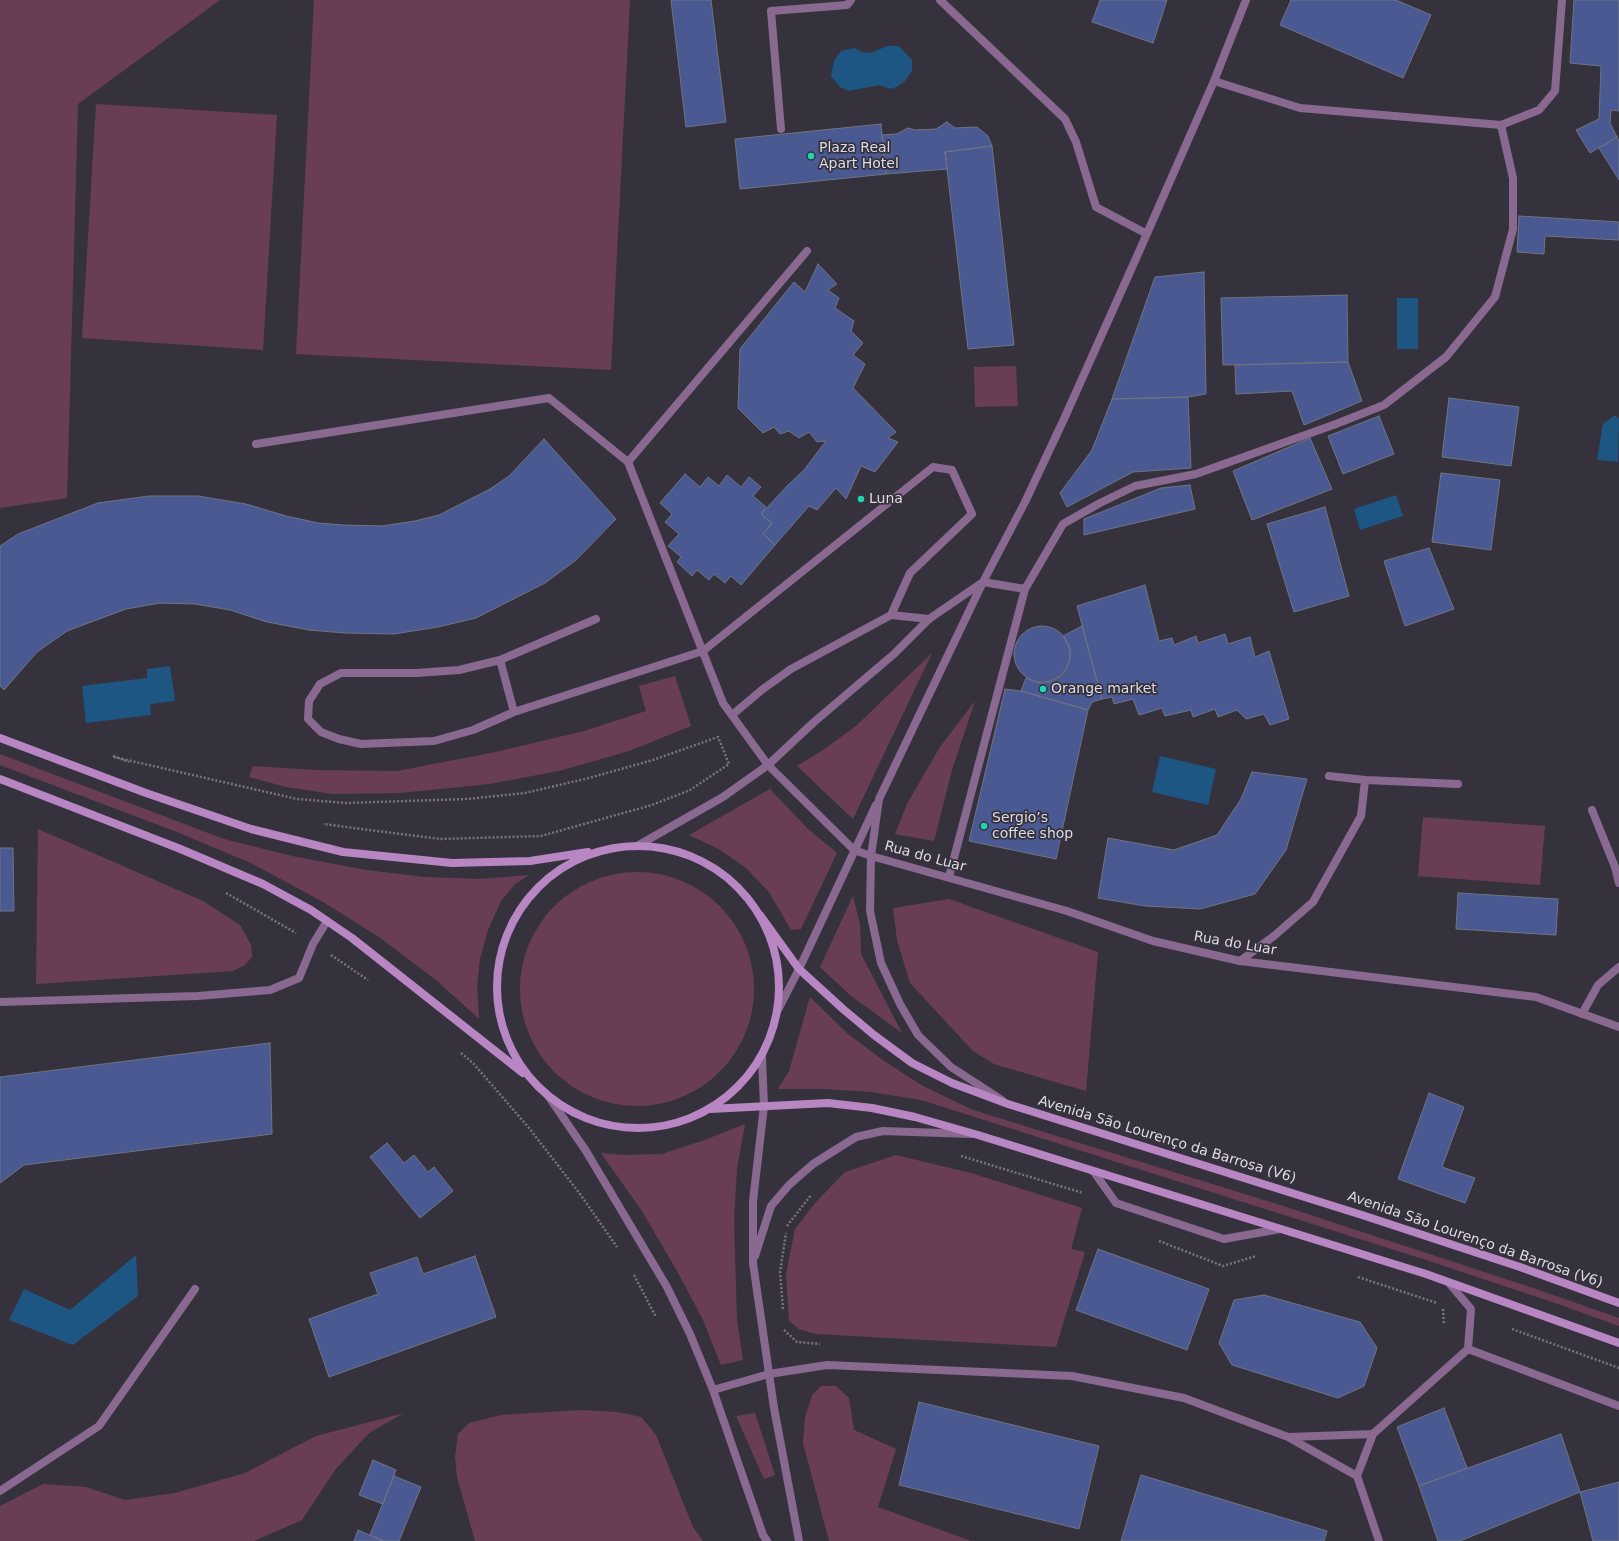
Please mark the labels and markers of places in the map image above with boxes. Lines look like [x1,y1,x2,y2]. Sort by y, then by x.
place label: Plaza Real Apart Hotel [819,140,899,172]
marker: Plaza Real Apart Hotel [806,151,816,161]
place label: Luna [869,491,903,507]
marker: Luna [856,494,866,504]
place label: Orange market [1051,681,1157,697]
marker: Orange market [1038,684,1048,694]
place label: Sergio’s coffee shop [992,810,1073,842]
marker: Sergio’s coffee shop [979,821,989,831]

